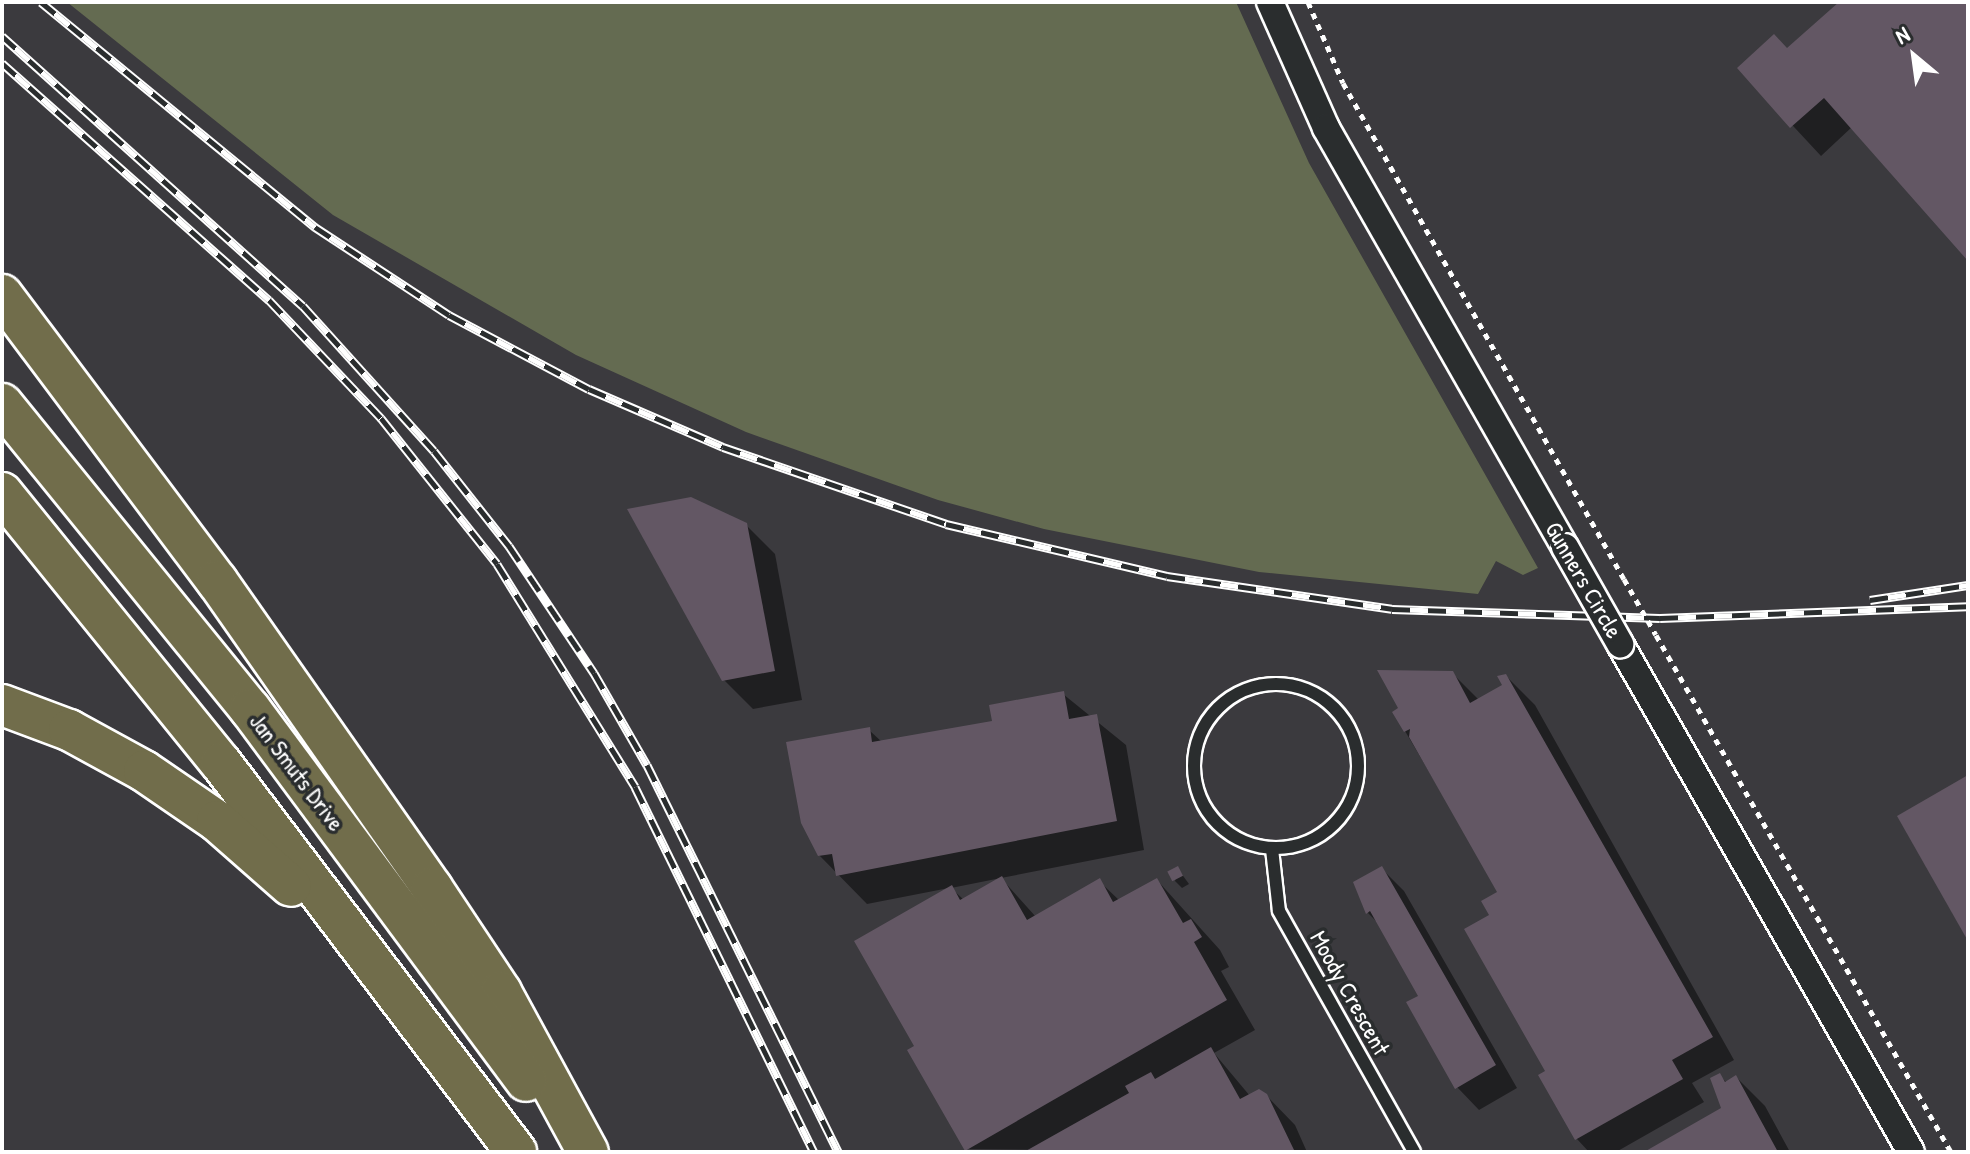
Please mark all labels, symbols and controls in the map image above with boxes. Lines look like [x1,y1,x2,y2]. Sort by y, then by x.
north arrow [1874,16,1954,96]
text: N [1890,19,1915,51]
street label: Gunners Circle [1539,517,1629,643]
street label: Jan Smuts Drive [243,708,351,836]
street label: Moody Crescent [1304,926,1396,1060]

